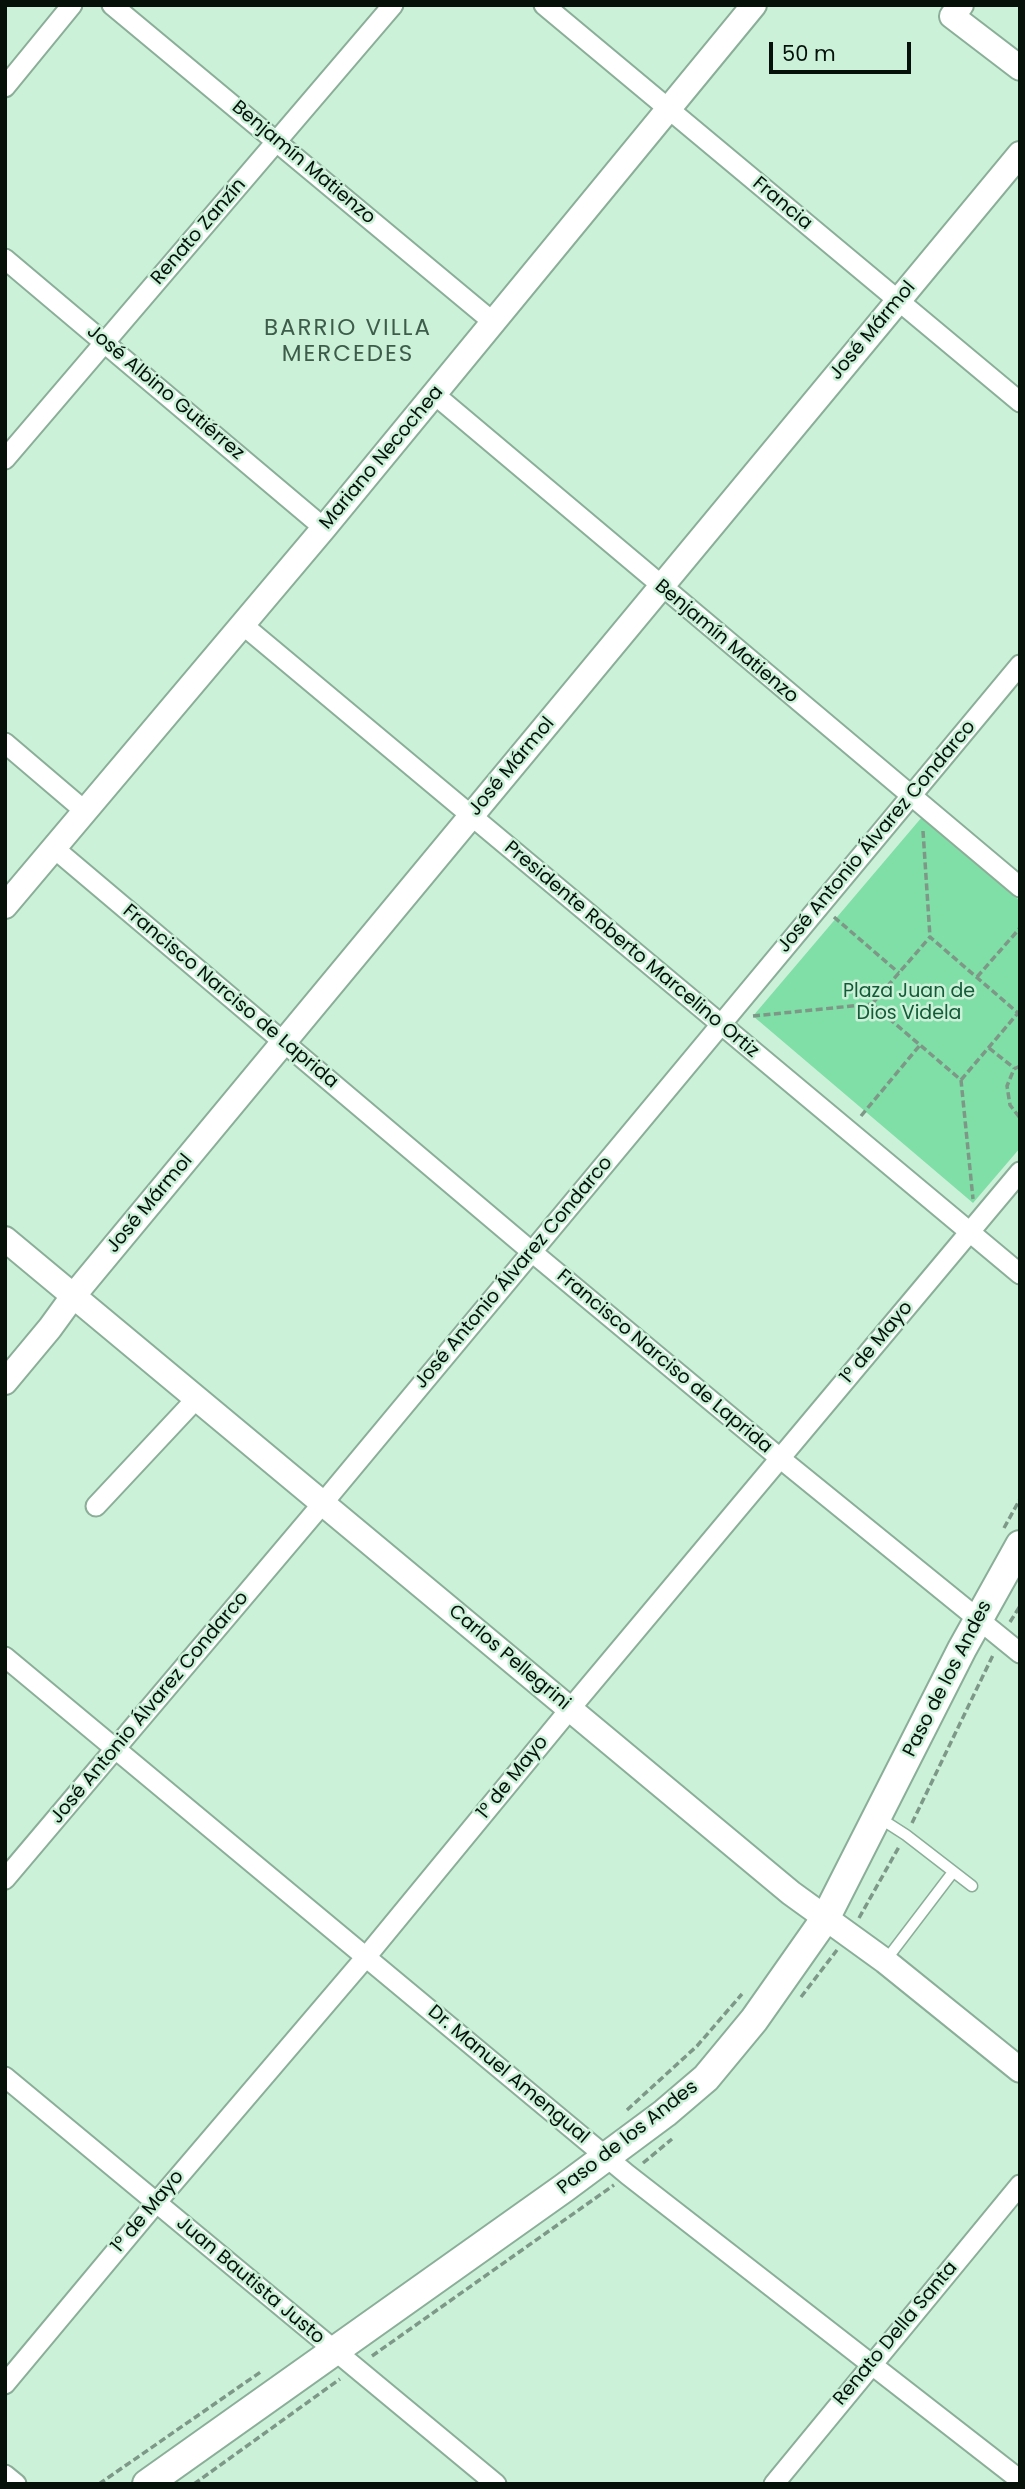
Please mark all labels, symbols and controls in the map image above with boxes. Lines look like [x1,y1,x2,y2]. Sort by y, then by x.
scale bar [773,28,915,72]
text: 50 m [782,39,836,68]
street label: Benjamín Matienzo [227,96,379,230]
street label: Francia [748,173,816,235]
street label: Renato Zanzín [147,174,251,290]
street label: José Mármol [825,277,921,385]
district label: BARRIO VILLA MERCEDES [265,315,431,369]
street label: José Albino Gutiérrez [82,321,248,465]
street label: Mariano Necochea [315,382,449,534]
street label: Benjamín Matienzo [650,575,802,709]
street label: José Mármol [464,713,560,821]
street label: José Antonio Álvarez Condarco [773,716,981,958]
street label: Presidente Roberto Marcelino Ortiz [499,837,763,1063]
street label: Francisco Narciso de Laprida [118,900,342,1094]
park label: Plaza Juan de Dios Videla [843,981,975,1025]
street label: José Mármol [102,1150,198,1258]
street label: José Antonio Álvarez Condarco [410,1152,618,1394]
street label: Francisco Narciso de Laprida [552,1265,776,1459]
street label: 1° de Mayo [836,1297,918,1389]
street label: José Antonio Álvarez Condarco [46,1587,254,1829]
street label: Paso de los Andes [899,1597,997,1761]
street label: Carlos Pellegrini [444,1600,574,1716]
street label: 1° de Mayo [472,1732,554,1824]
street label: Dr. Manuel Amengual [423,2001,593,2149]
street label: Paso de los Andes [553,2076,703,2200]
street label: 1° de Mayo [107,2166,189,2258]
street label: Juan Bautista Justo [171,2212,329,2350]
street label: Renato Della Santa [829,2257,963,2411]

